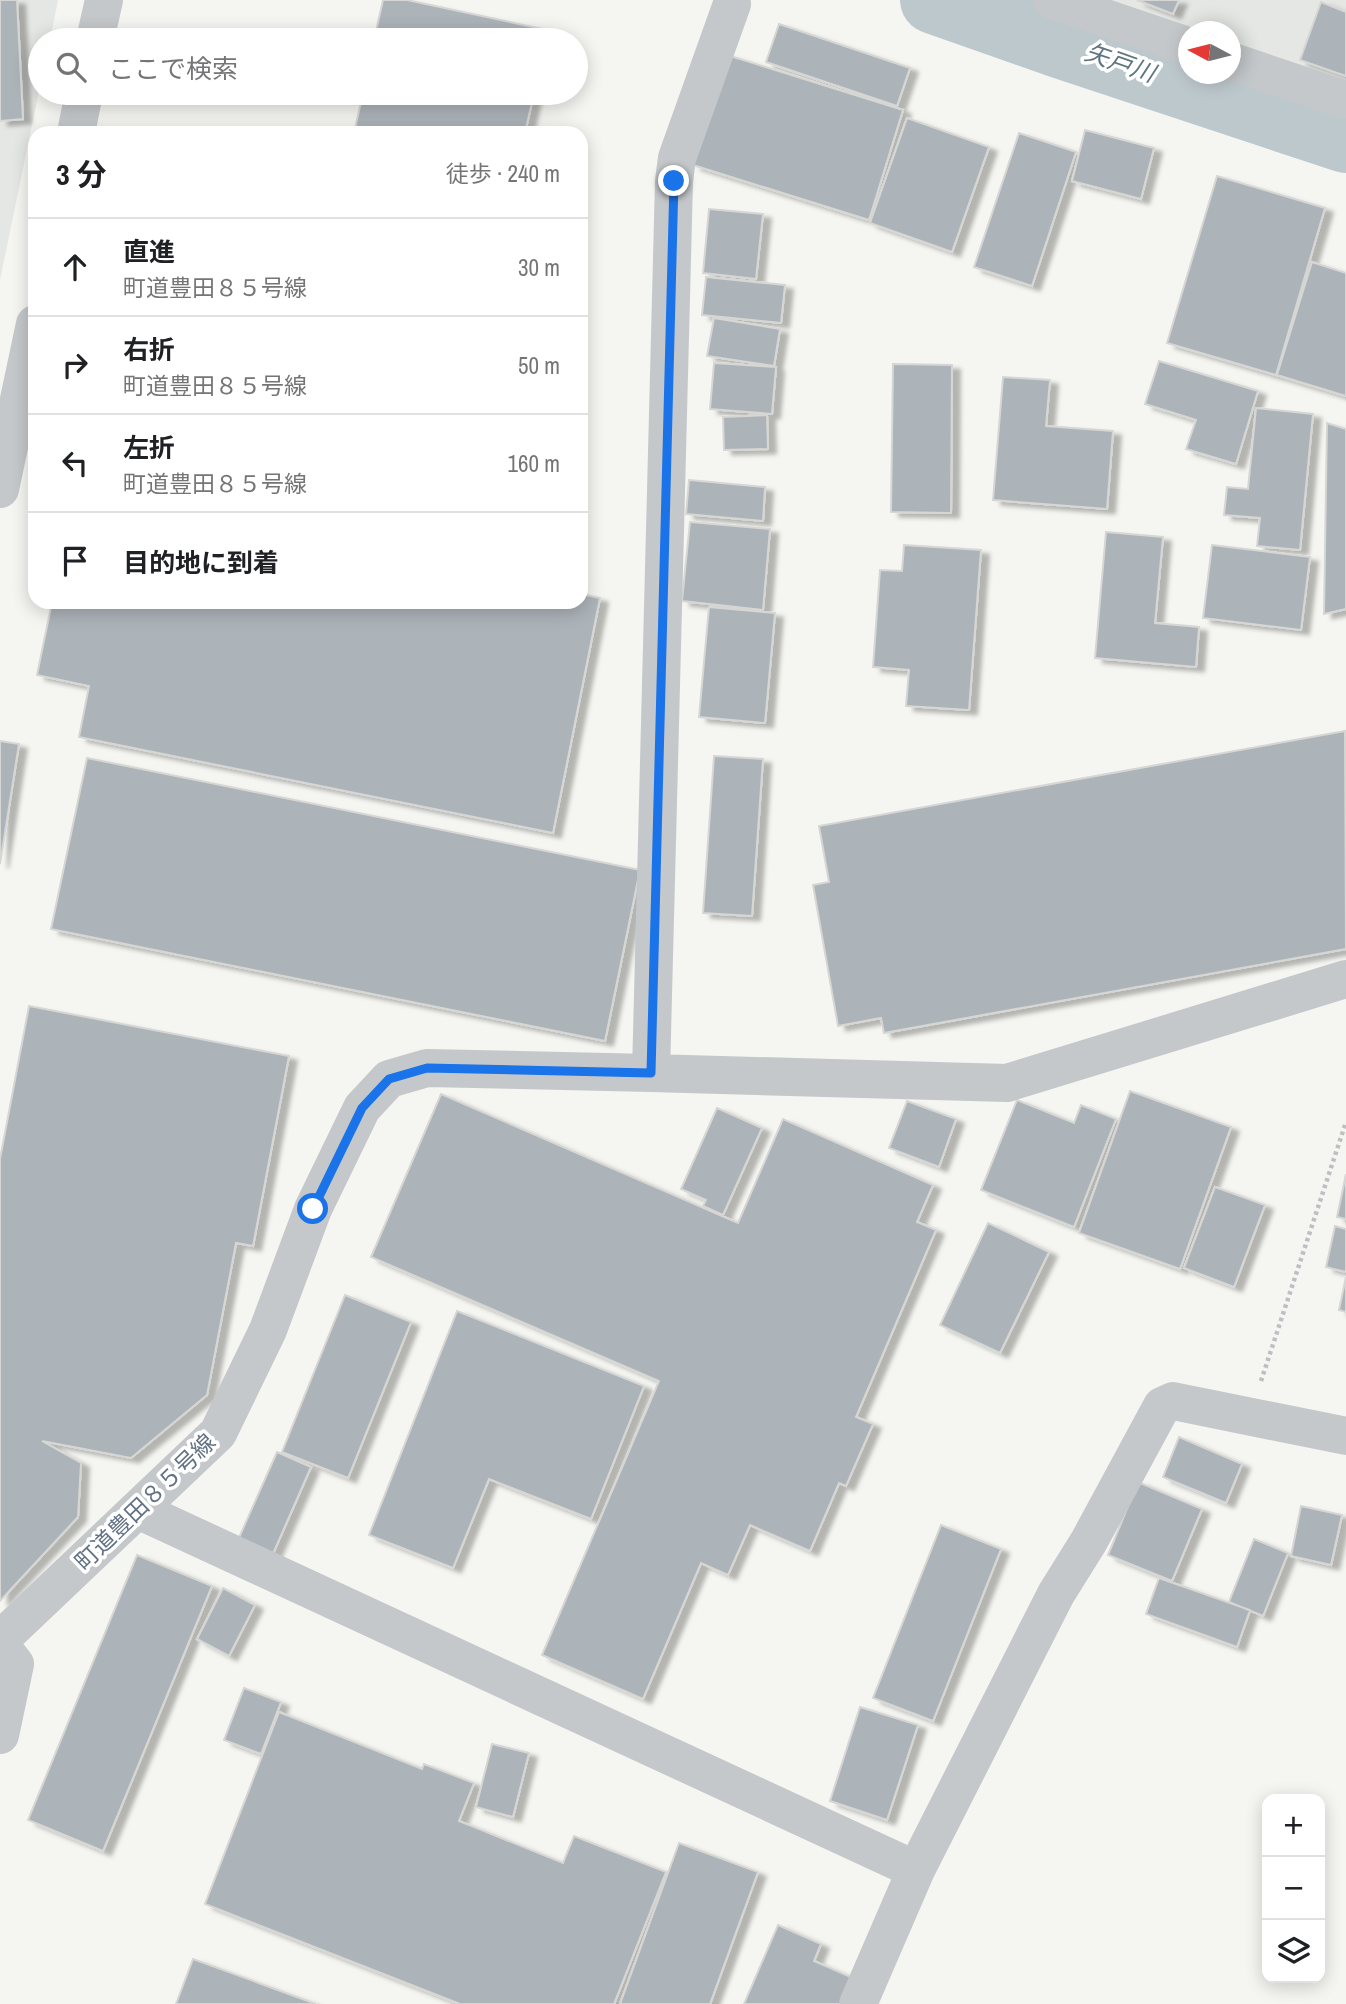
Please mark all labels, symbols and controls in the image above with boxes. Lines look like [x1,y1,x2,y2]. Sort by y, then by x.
north arrow [1178,21,1241,84]
search box [28,28,588,105]
water label: 矢戸川 [1081,35,1162,90]
icon: search [52,48,90,86]
text: ここで検索 [108,51,238,86]
text: 3 分 [56,154,107,194]
text: 徒歩 · 240 m [446,158,560,189]
route end [658,165,689,196]
text: 直進 [123,234,175,269]
icon: ahead [56,248,94,286]
text: 30 m [518,252,560,283]
text: 町道豊田８５号線 [123,272,307,303]
text: 右折 [123,332,175,367]
icon: right [56,346,94,384]
text: 50 m [518,350,560,381]
text: 町道豊田８５号線 [123,370,307,401]
text: 左折 [123,430,175,465]
icon: left [56,444,94,482]
text: 160 m [508,448,560,479]
text: 町道豊田８５号線 [123,468,307,499]
icon: arrive [56,542,94,580]
text: 目的地に到着 [123,545,279,580]
route start [297,1193,328,1224]
street label: 町道豊田８５号線 [68,1427,222,1577]
map controls [1262,1794,1325,1983]
button: + [1262,1794,1325,1857]
button: − [1262,1857,1325,1920]
button: layers [1262,1920,1325,1983]

